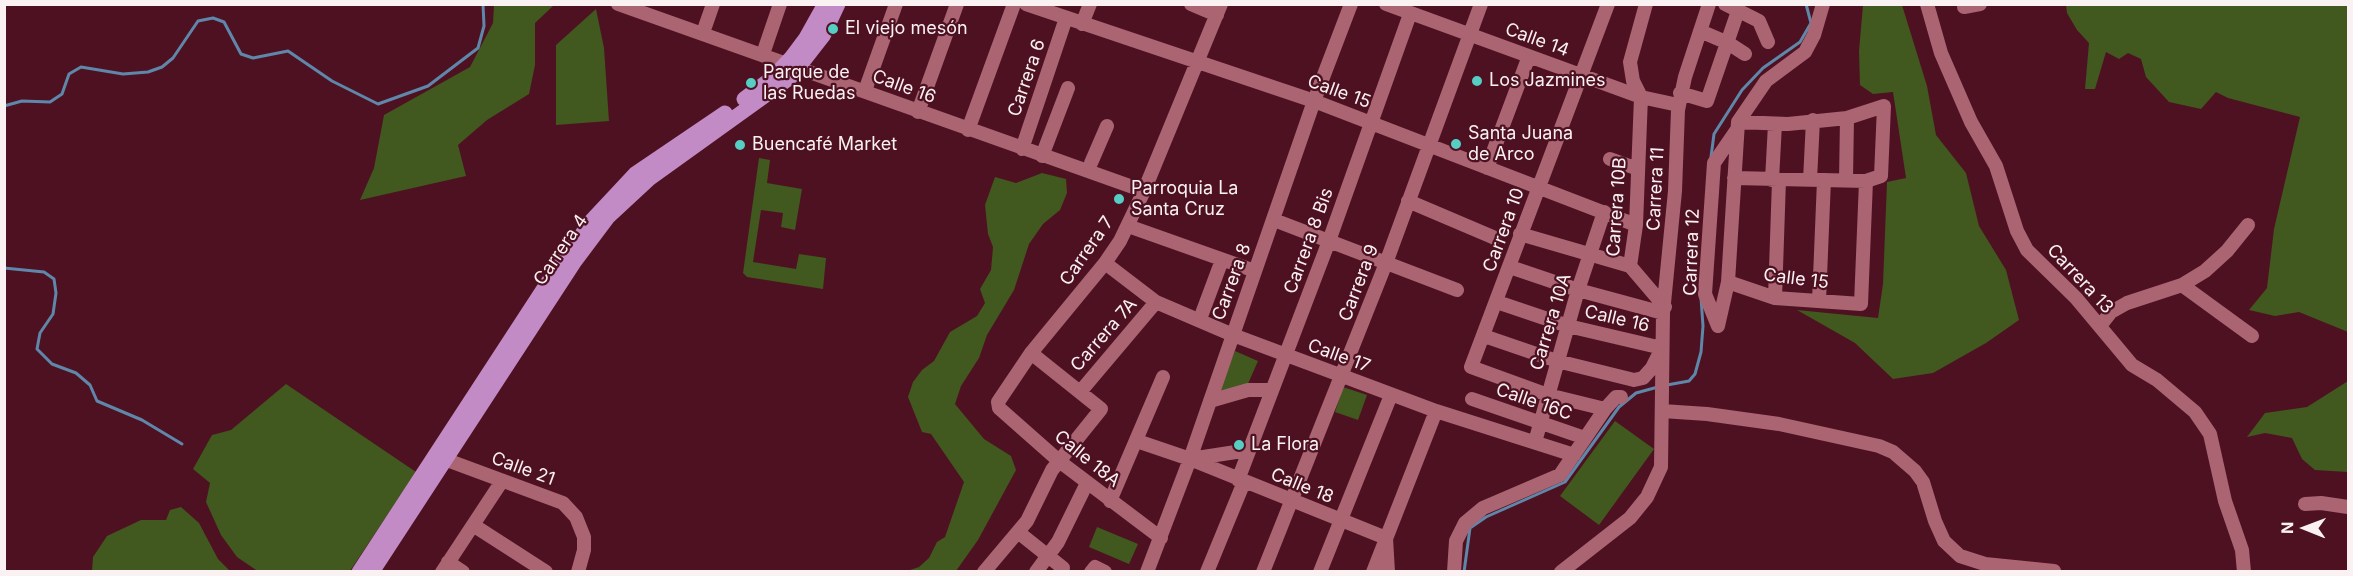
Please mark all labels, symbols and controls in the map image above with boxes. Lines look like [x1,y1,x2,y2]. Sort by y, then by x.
place label: El viejo mesón [845,18,968,40]
street label: Calle 14 [1502,18,1572,62]
marker: El viejo mesón [826,22,840,36]
street label: Carrera 6 [1004,36,1050,120]
place label: Parque de las Ruedas [763,62,855,104]
street label: Calle 16 [869,66,939,108]
place label: Los Jazmines [1489,70,1606,92]
street label: Calle 15 [1304,71,1374,113]
marker: Los Jazmines [1470,74,1484,88]
marker: Parque de las Ruedas [744,76,758,90]
place label: Santa Juana de Arco [1468,123,1573,166]
place label: Buencafé Market [752,134,897,156]
marker: Santa Juana de Arco [1449,137,1463,151]
marker: Buencafé Market [733,138,747,152]
street label: Carrera 11 [1643,147,1669,231]
street label: Carrera 10B [1603,157,1631,257]
place label: Parroquia La Santa Cruz [1131,178,1238,220]
street label: Carrera 8 Bis [1280,185,1338,297]
street label: Carrera 10 [1479,185,1529,275]
marker: Parroquia La Santa Cruz [1112,192,1126,206]
street label: Carrera 12 [1680,208,1704,296]
street label: Carrera 4 [529,210,593,290]
street label: Carrera 7 [1055,212,1119,290]
street label: Carrera 13 [2042,240,2118,318]
street label: Carrera 8 [1208,241,1256,323]
street label: Carrera 9 [1335,242,1383,324]
street label: Calle 15 [1762,264,1830,294]
street label: Carrera 10A [1526,271,1576,373]
street label: Carrera 7A [1066,294,1142,376]
street label: Calle 16 [1582,301,1652,337]
street label: Calle 17 [1305,335,1373,377]
street label: Calle 16C [1493,379,1575,425]
street label: Calle 18A [1050,426,1124,492]
place label: La Flora [1251,434,1319,456]
marker: La Flora [1232,438,1246,452]
street label: Calle 21 [488,448,558,490]
street label: Calle 18 [1267,464,1337,508]
north arrow [2275,498,2335,558]
text: N [2277,521,2297,534]

